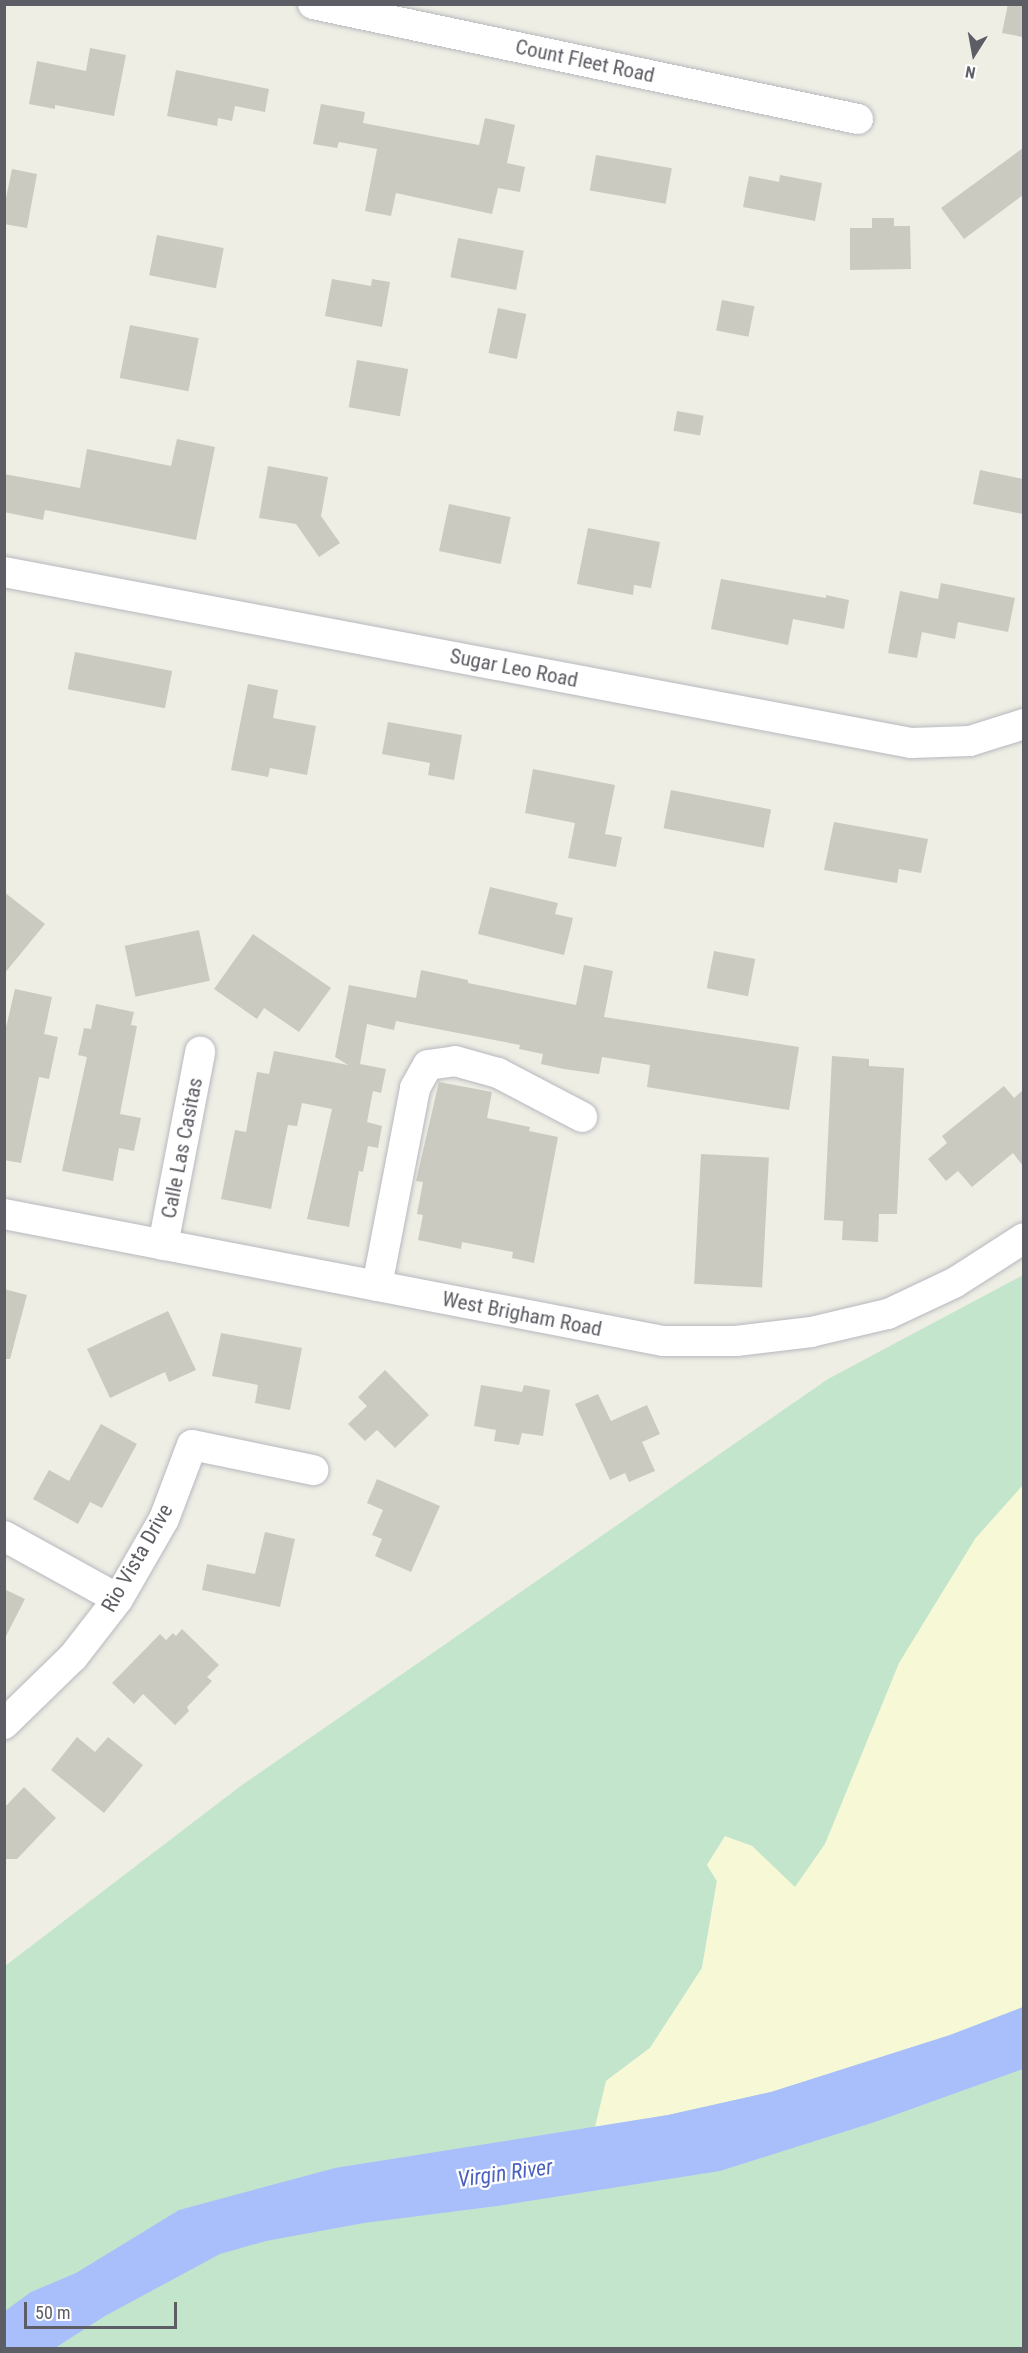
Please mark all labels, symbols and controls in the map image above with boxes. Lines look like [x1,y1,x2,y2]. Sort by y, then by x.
north arrow [944,24,1004,84]
street label: Count Fleet Road [513,34,657,88]
text: N [964,62,977,82]
street label: Sugar Leo Road [448,643,580,693]
street label: Calle Las Casitas [156,1075,208,1221]
street label: West Brigham Road [440,1286,604,1342]
street label: Rio Vista Drive [96,1500,178,1616]
water label: Virgin River [456,2153,554,2193]
scale bar [27,2290,180,2328]
text: 50 m [35,2302,70,2323]

